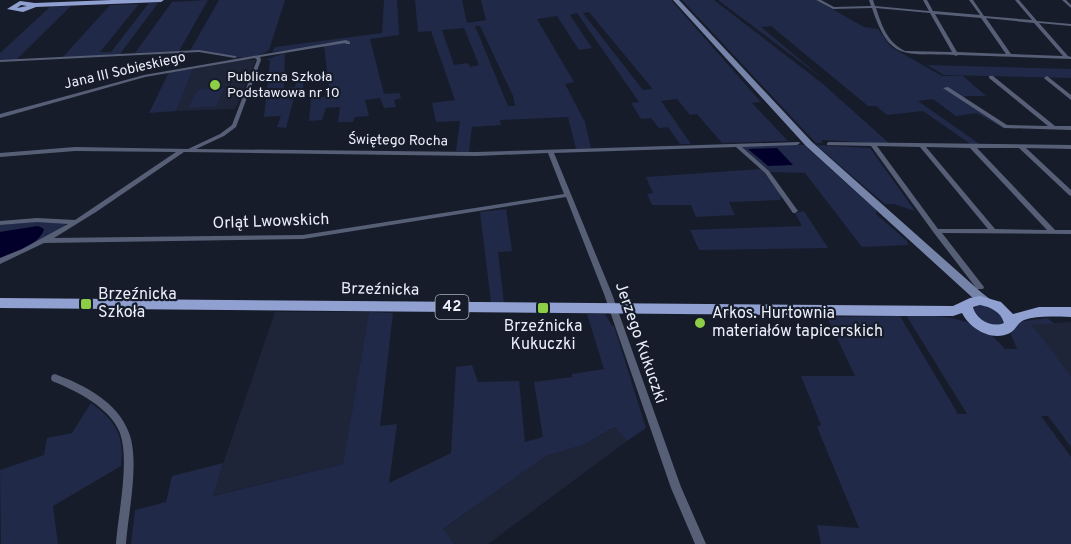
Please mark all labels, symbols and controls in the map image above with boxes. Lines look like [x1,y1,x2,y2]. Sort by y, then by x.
street label: Jana III Sobieskiego [62,49,188,93]
place label: Publiczna Szkoła Podstawowa nr 10 [227,69,340,102]
marker: Publiczna Szkoła Podstawowa nr 10 [208,78,222,92]
street label: Świętego Rocha [348,131,448,150]
street label: Orląt Lwowskich [212,210,330,234]
street label: Brzeźnicka [341,279,419,301]
street label: Jerzego Kukuczki [610,280,670,406]
place label: Brzeźnicka Szkoła [98,285,177,323]
road number: 42 [436,295,468,319]
marker: Brzeźnicka Szkoła [79,297,93,311]
marker: Brzeźnicka Kukuczki [536,301,550,315]
place label: Arkos. Hurtownia materiałów tapicerskich [712,304,883,342]
marker: Arkos. Hurtownia materiałów tapicerskich [693,316,707,330]
place label: Brzeźnicka Kukuczki [504,317,582,355]

